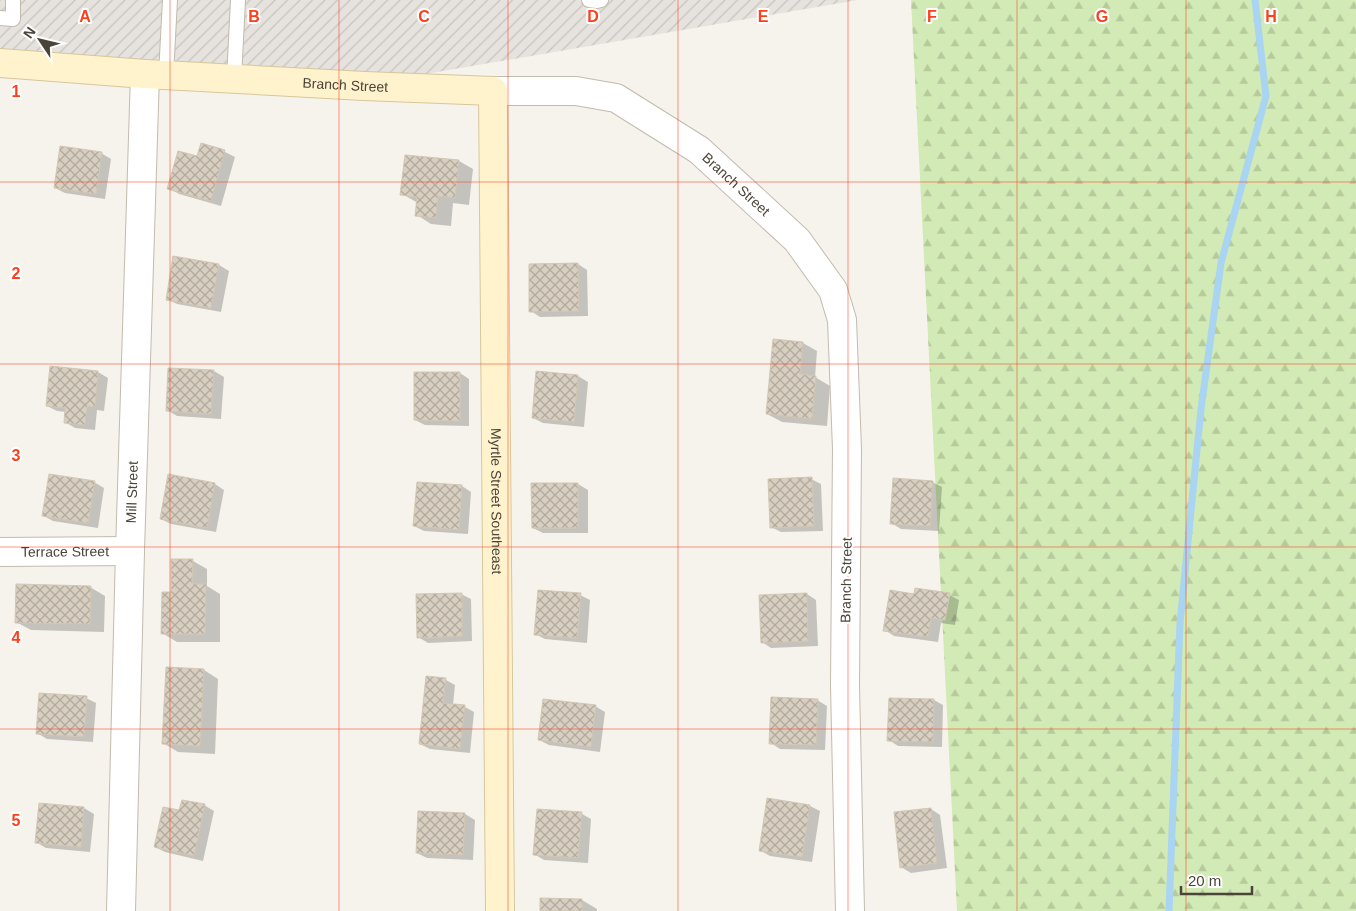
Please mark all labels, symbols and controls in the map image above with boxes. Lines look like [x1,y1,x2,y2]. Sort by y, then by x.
text: A [79,8,91,25]
text: B [248,8,260,25]
text: C [418,8,430,25]
text: D [587,8,599,25]
text: E [758,8,769,25]
text: F [927,8,937,25]
text: G [1096,8,1108,25]
text: H [1265,8,1277,25]
north arrow [15,15,65,65]
text: N [20,24,39,41]
street label: Branch Street [302,75,388,95]
text: 1 [12,83,21,100]
street label: Branch Street [699,149,773,219]
text: 2 [12,265,21,282]
street label: Myrtle Street Southeast [488,428,505,575]
text: 3 [12,447,21,464]
street label: Mill Street [123,461,141,524]
street label: Branch Street [837,537,855,623]
street label: Terrace Street [21,543,109,560]
text: 4 [12,629,21,646]
text: 5 [12,812,21,829]
scale bar [1181,864,1252,896]
text: 20 m [1188,872,1221,889]

